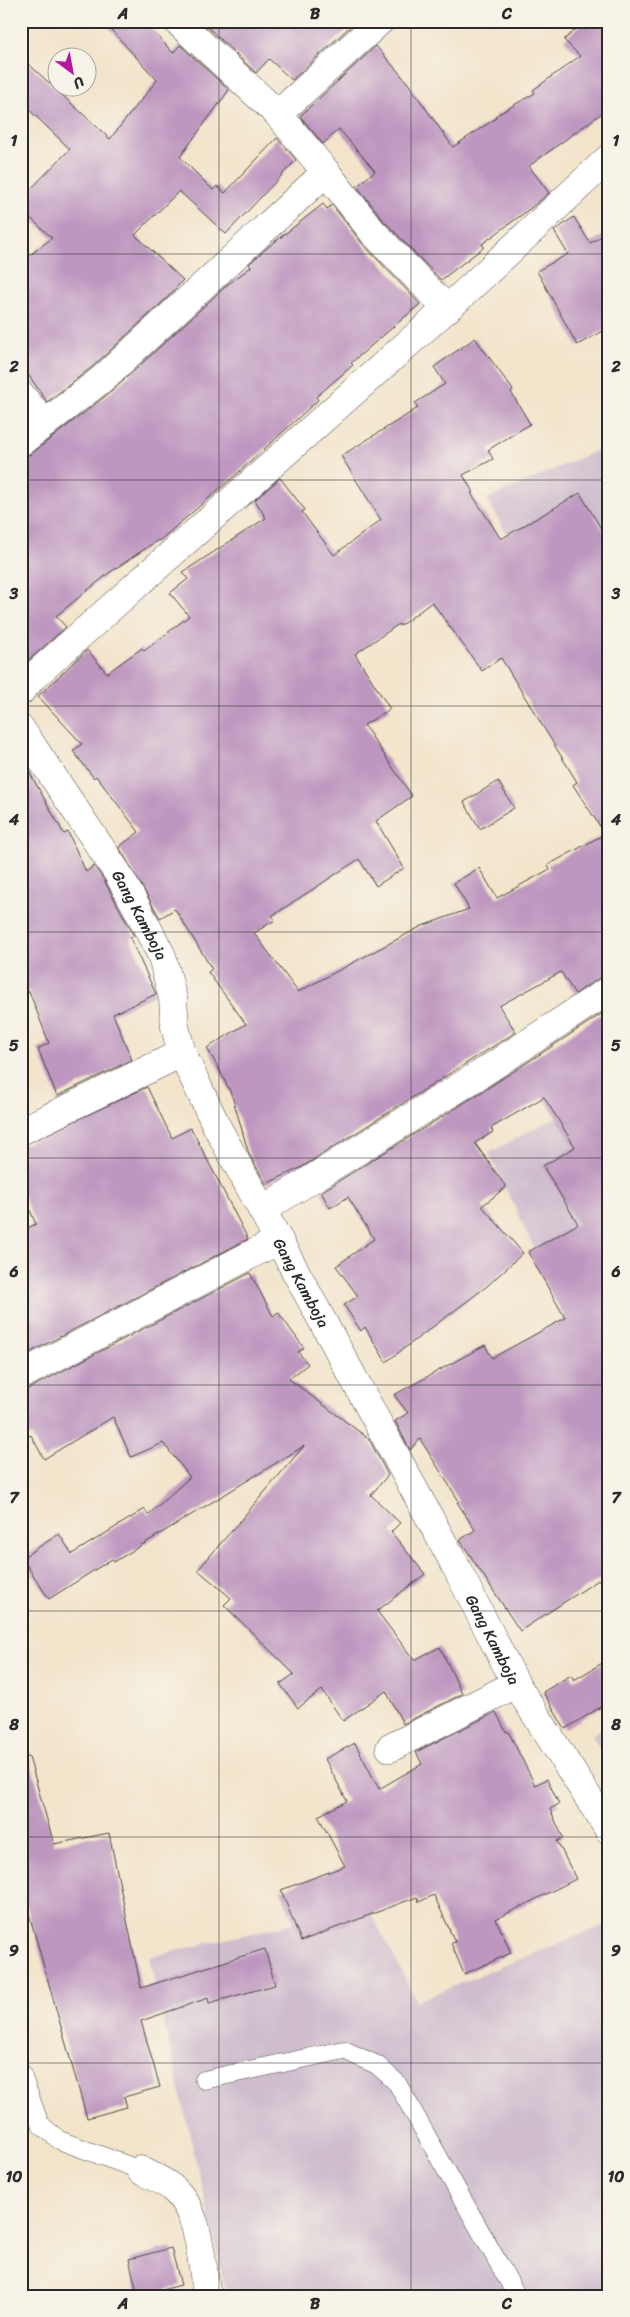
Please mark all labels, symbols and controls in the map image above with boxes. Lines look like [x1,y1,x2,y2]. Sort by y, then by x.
text: A [117,0,128,28]
text: B [310,0,321,28]
text: C [501,0,513,28]
north arrow [48,48,98,98]
text: U [67,70,89,96]
text: 1 [11,126,18,155]
text: 1 [613,126,620,155]
text: 2 [8,352,19,381]
text: 2 [610,352,621,381]
text: 3 [9,579,19,608]
text: 3 [611,579,621,608]
text: 4 [8,805,19,834]
text: 4 [610,805,621,834]
street label: Gang Kamboja [104,865,176,966]
text: 5 [9,1031,19,1060]
text: 5 [611,1031,621,1060]
street label: Gang Kamboja [265,1233,338,1333]
text: 6 [8,1257,19,1286]
text: 6 [610,1257,621,1286]
text: 7 [9,1483,20,1512]
text: 7 [611,1483,622,1512]
street label: Gang Kamboja [457,1589,528,1690]
text: 8 [8,1710,19,1739]
text: 8 [610,1710,621,1739]
text: 9 [9,1936,19,1965]
text: 9 [611,1936,621,1965]
text: 10 [6,2162,22,2191]
text: 10 [608,2162,624,2191]
text: A [117,2289,128,2317]
text: B [310,2289,321,2317]
text: C [501,2289,513,2317]

